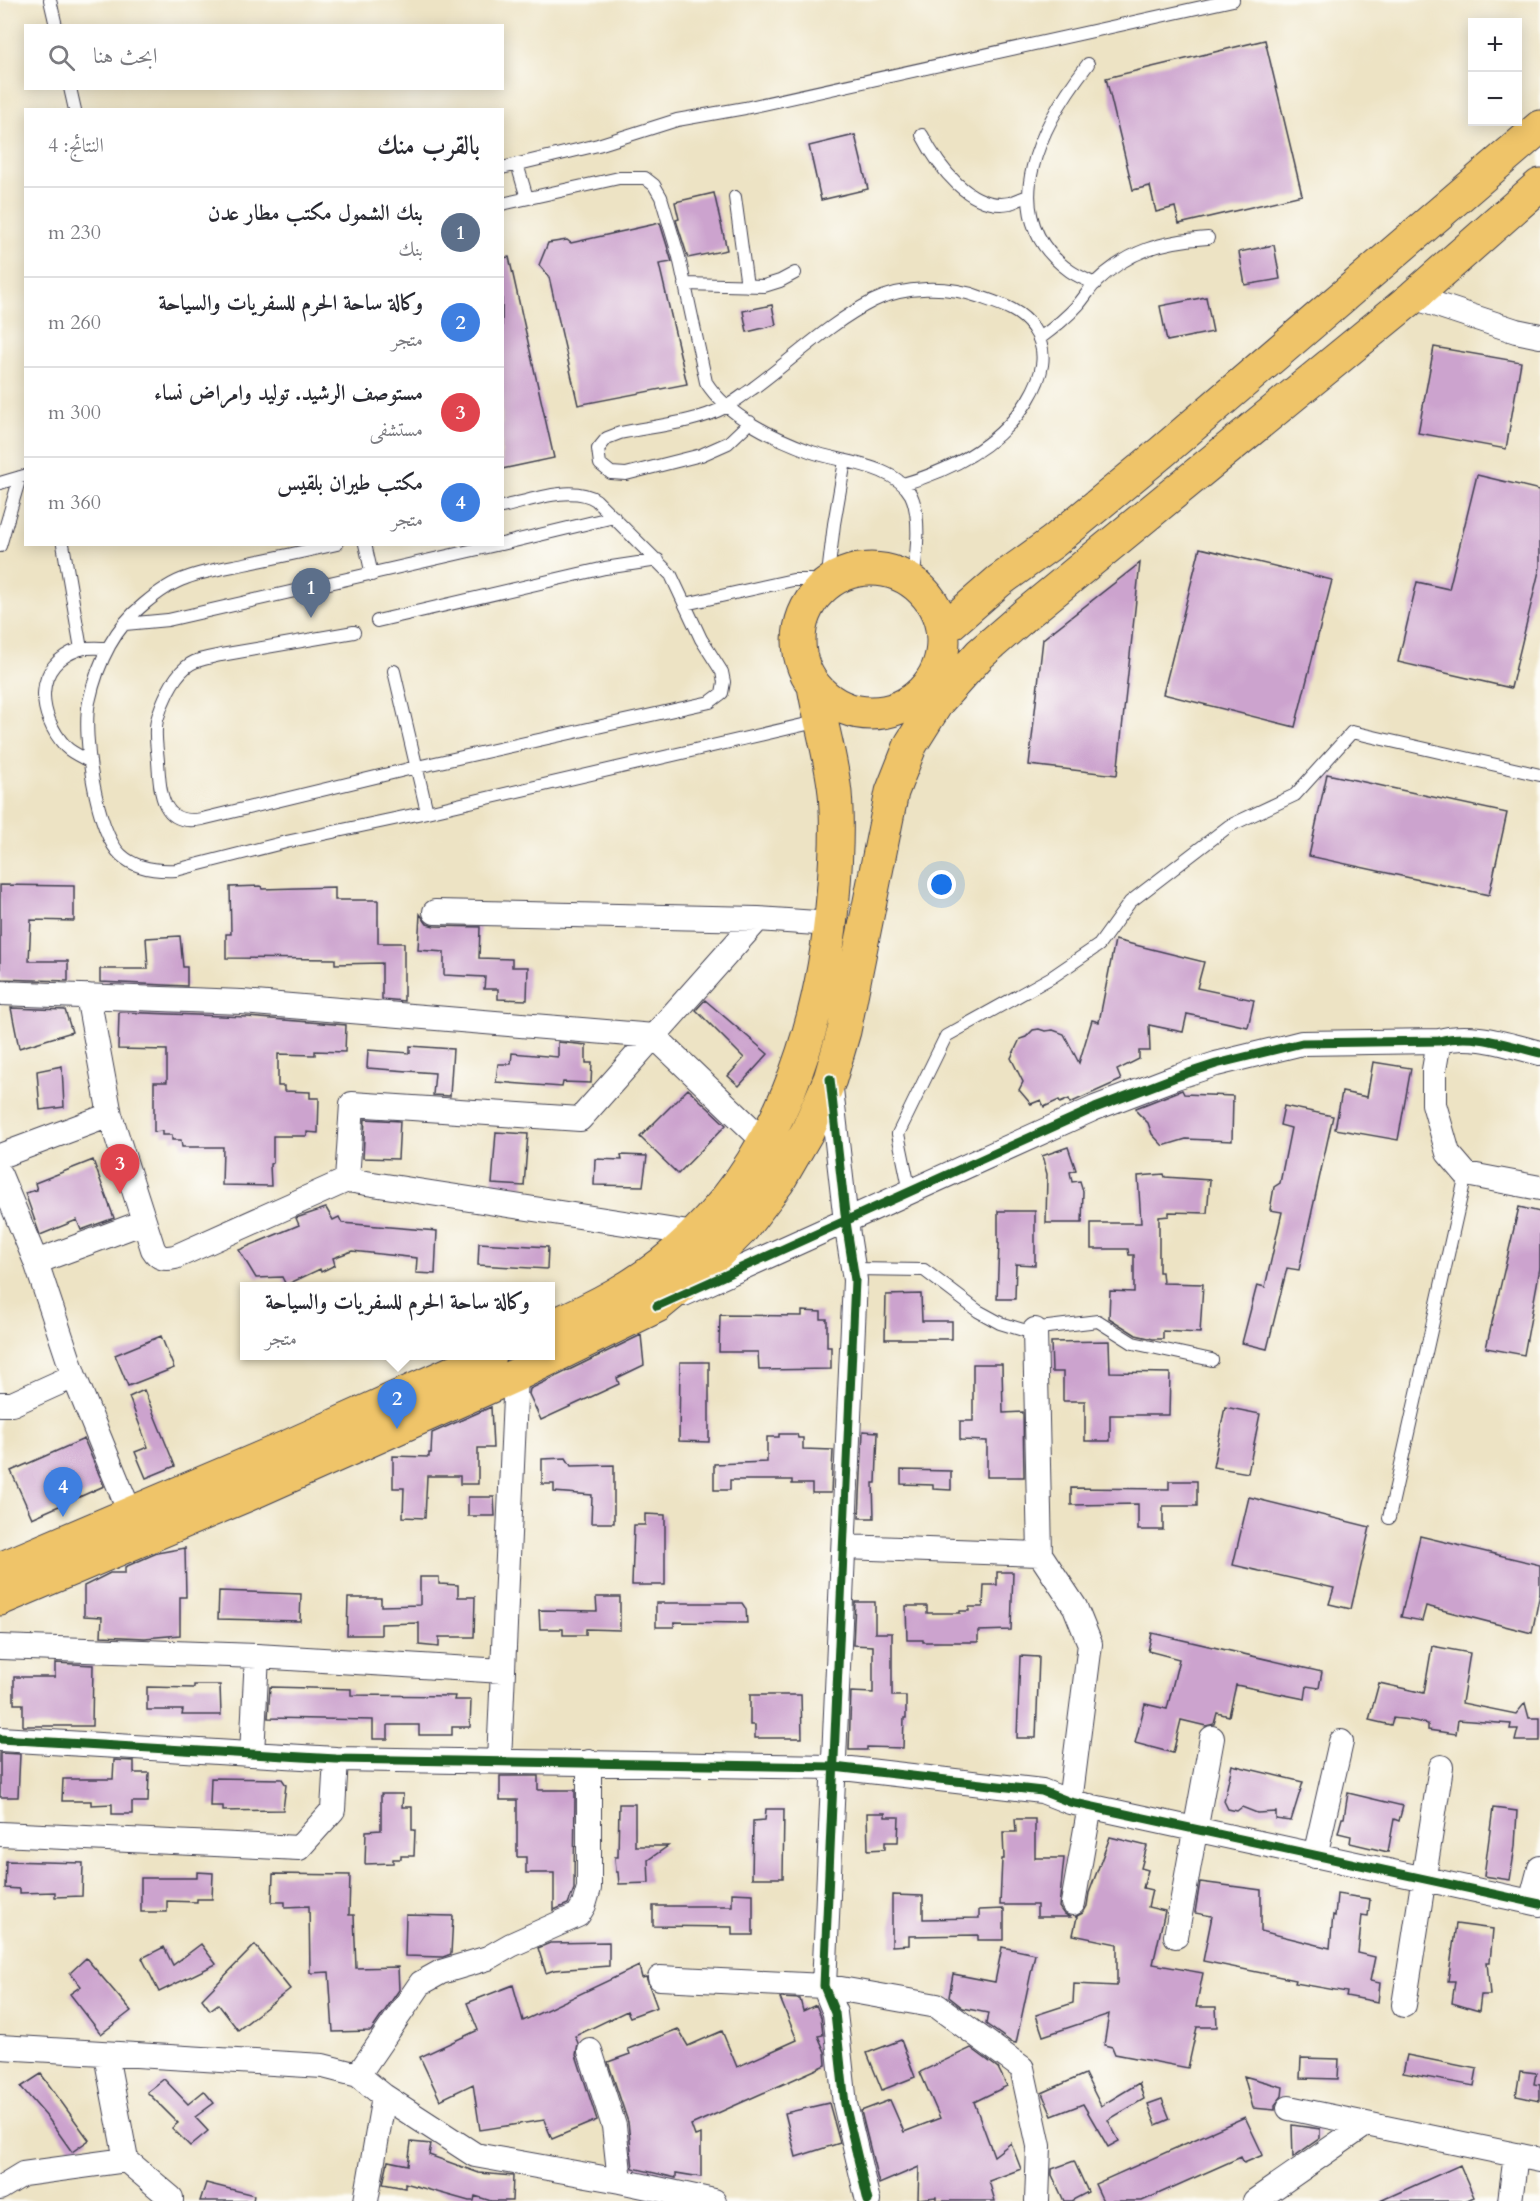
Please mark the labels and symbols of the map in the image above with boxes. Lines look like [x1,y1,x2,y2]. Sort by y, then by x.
pin: 1 [292,568,330,618]
your location [927,870,956,899]
pin: 3 [100,1144,140,1194]
pin: 2 [378,1380,416,1429]
pin: 4 [44,1468,82,1517]

